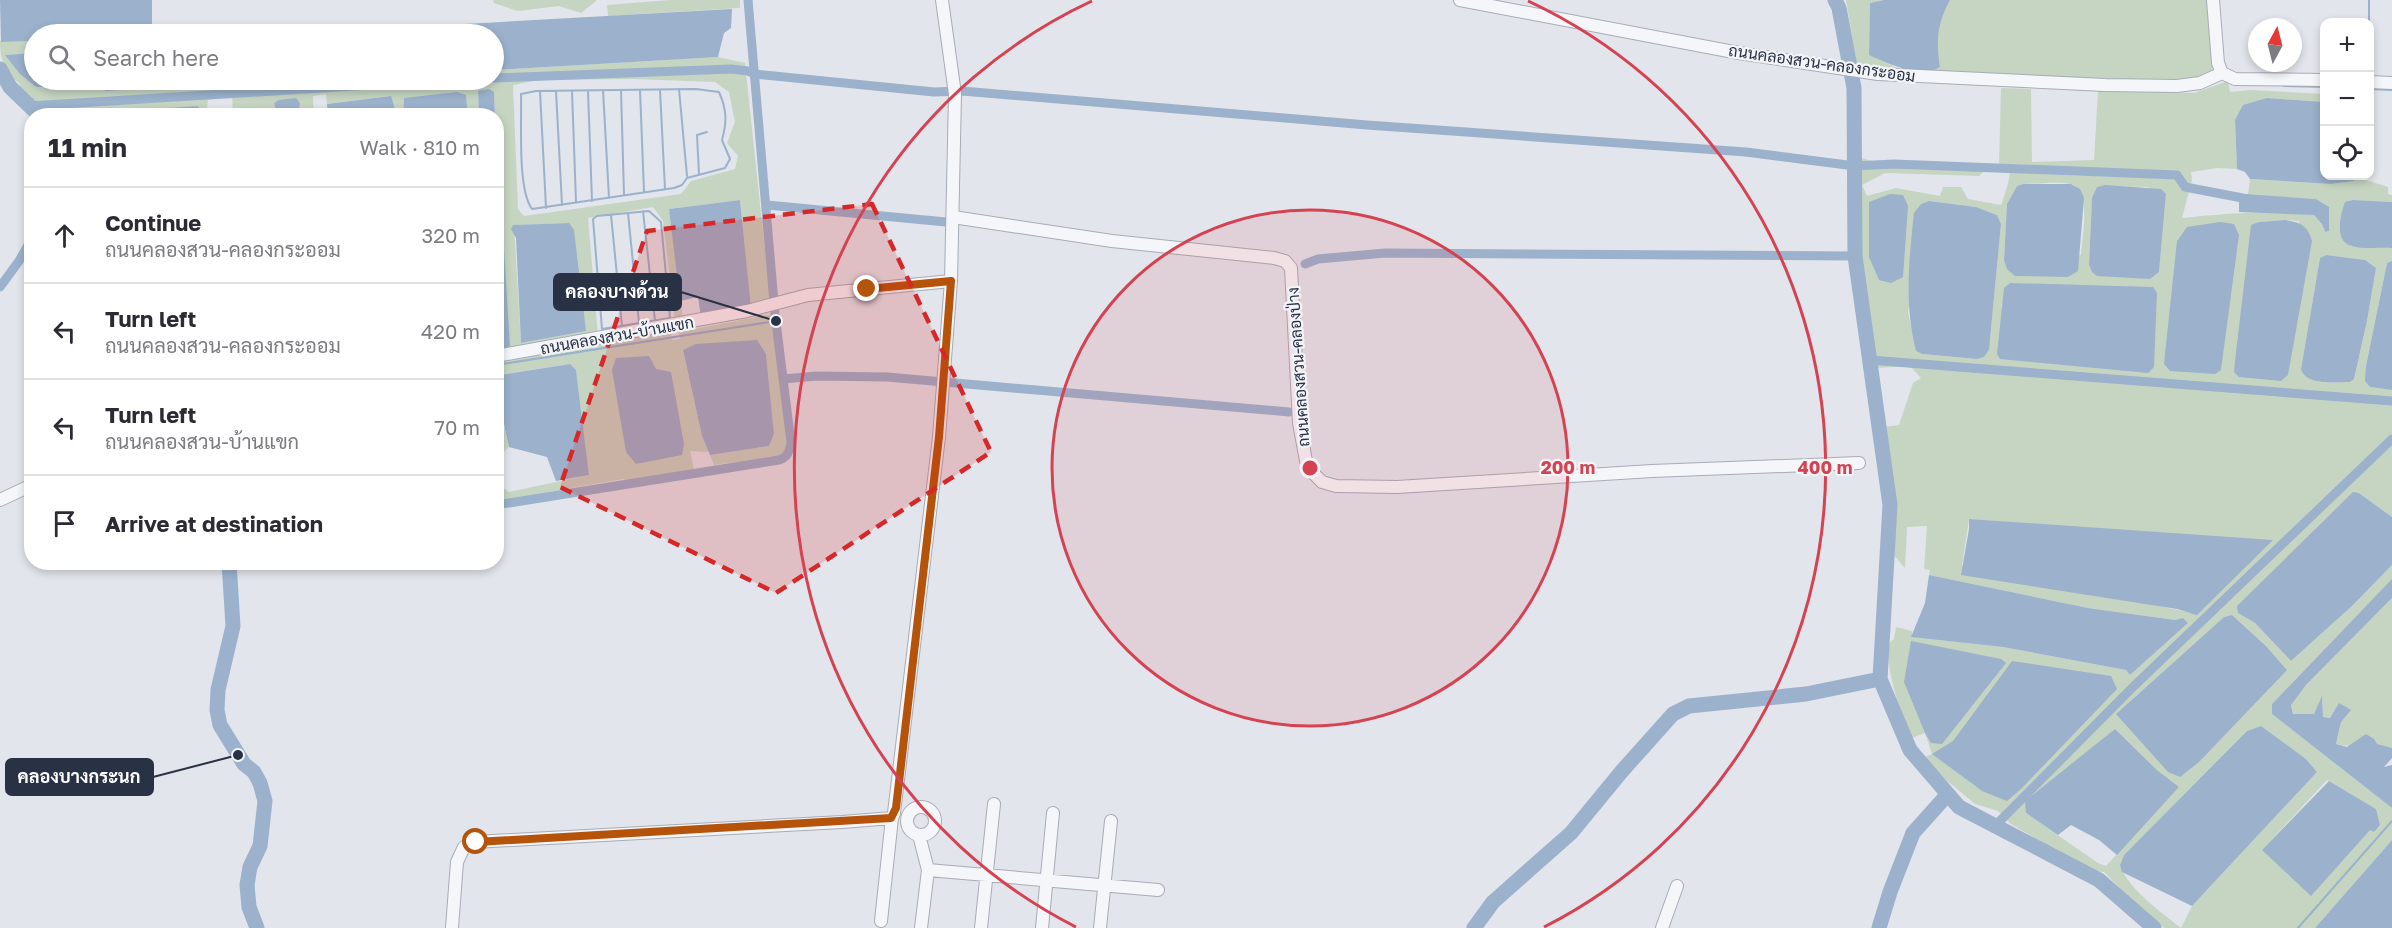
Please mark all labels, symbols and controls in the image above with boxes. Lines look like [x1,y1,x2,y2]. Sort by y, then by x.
north arrow [2248,18,2302,72]
map controls [2320,18,2374,180]
button: + [2320,18,2374,72]
search box [24,24,504,90]
street label: ถนนคลองสวน-คลองกระออม [1727,40,1917,86]
icon: search [45,41,78,74]
text: Search here [93,44,219,71]
button: − [2320,72,2374,126]
button: locate [2320,126,2374,180]
text: 11 min [48,132,127,163]
text: Walk · 810 m [360,135,480,159]
text: Continue [105,209,201,236]
icon: ahead [48,219,81,252]
text: 320 m [422,223,480,247]
text: ถนนคลองสวน-คลองกระออม [105,237,341,261]
callout: คลองบางด้วน [554,274,681,310]
route end [853,275,879,301]
text: คลองบางด้วน [565,280,669,302]
street label: ถนนคลองสวน-คลองป่าง [1282,286,1314,448]
text: Turn left [105,305,196,332]
street label: ถนนคลองสวน-บ้านแขก [539,312,695,358]
icon: left [48,315,81,348]
text: 420 m [421,319,480,343]
text: ถนนคลองสวน-คลองกระออม [105,333,341,357]
text: Turn left [105,401,196,428]
icon: left [48,411,81,444]
text: 70 m [434,415,480,439]
text: ถนนคลองสวน-บ้านแขก [105,429,299,453]
text: 200 m [1541,456,1595,478]
text: 400 m [1798,456,1852,478]
centre of rings [1300,458,1320,478]
icon: arrive [48,507,81,540]
text: Arrive at destination [105,510,323,537]
callout: คลองบางกระนก [6,759,153,795]
text: คลองบางกระนก [17,765,141,787]
route start [462,828,488,854]

